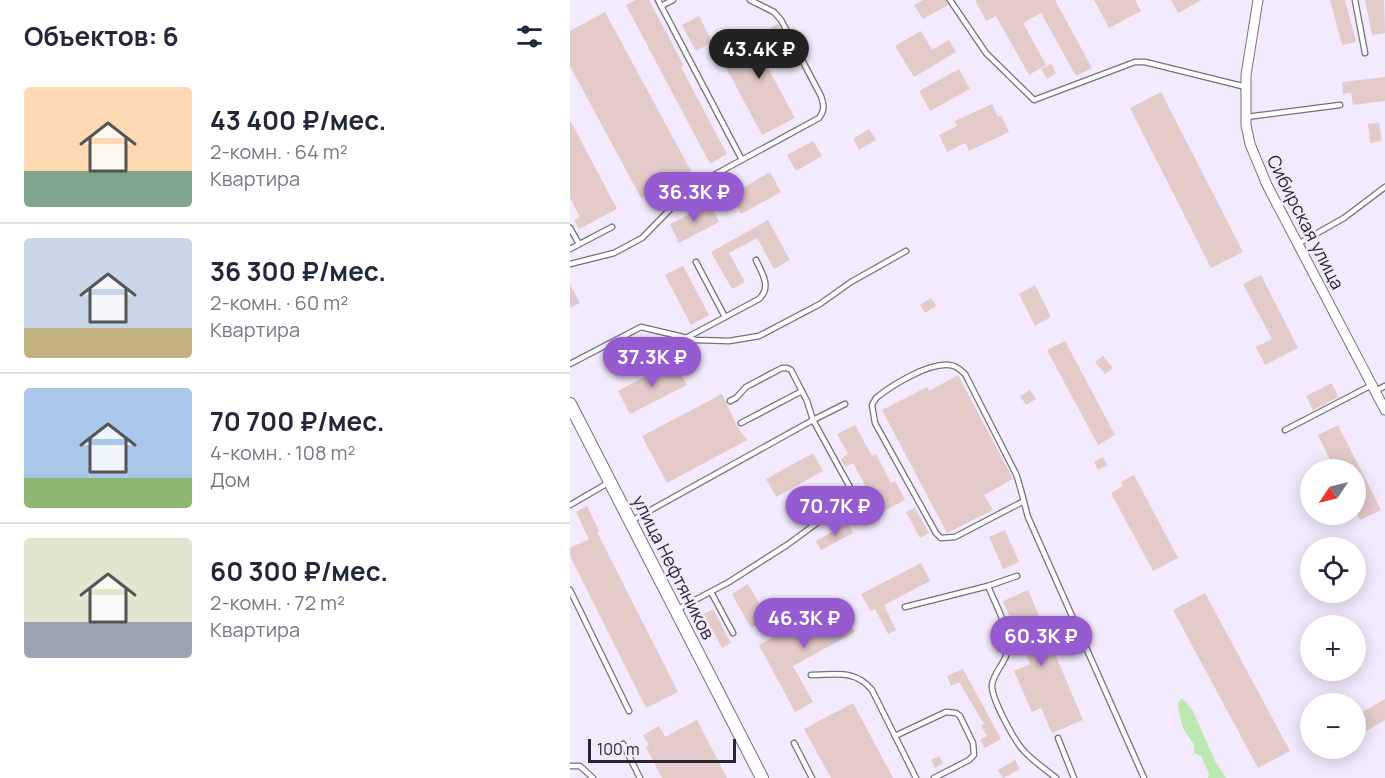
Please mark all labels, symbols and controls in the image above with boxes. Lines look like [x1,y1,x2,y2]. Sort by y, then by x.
text: Объектов: 6 [24,18,179,54]
icon: filters [513,20,546,53]
pin: 43.4K ₽ [704,29,814,80]
text: 43.4K ₽ [723,35,795,62]
text: 43 400 ₽/мес. [210,102,386,138]
icon: home [72,111,144,183]
text: 2-комн. · 64 m² [210,138,348,165]
street label: Сибирская улица [1262,151,1350,293]
text: Квартира [210,165,300,192]
pin: 36.3K ₽ [639,172,749,223]
text: 36.3K ₽ [658,178,730,205]
text: 36 300 ₽/мес. [210,253,386,289]
icon: home [72,262,144,334]
text: 2-комн. · 60 m² [210,289,348,316]
text: Квартира [210,316,300,343]
pin: 37.3K ₽ [597,337,707,388]
text: 37.3K ₽ [617,343,687,370]
text: 70 700 ₽/мес. [210,403,385,439]
icon: home [72,412,144,484]
text: 4-комн. · 108 m² [210,439,356,466]
north arrow [1300,459,1366,525]
map controls [1300,459,1366,759]
text: Дом [210,466,250,493]
pin: 70.7K ₽ [780,486,890,537]
street label: улица Нефтяников [627,491,721,643]
text: 70.7K ₽ [800,492,870,519]
button: locate [1300,537,1366,603]
text: 60 300 ₽/мес. [210,553,388,589]
icon: home [72,562,144,634]
text: 2-комн. · 72 m² [210,589,345,616]
pin: 46.3K ₽ [749,598,859,649]
text: 46.3K ₽ [768,604,840,631]
button: + [1300,615,1366,681]
text: Квартира [210,616,300,643]
pin: 60.3K ₽ [986,616,1096,667]
text: 60.3K ₽ [1004,622,1078,649]
button: − [1300,693,1366,759]
scale bar [588,736,736,764]
text: 100 m [597,738,640,760]

